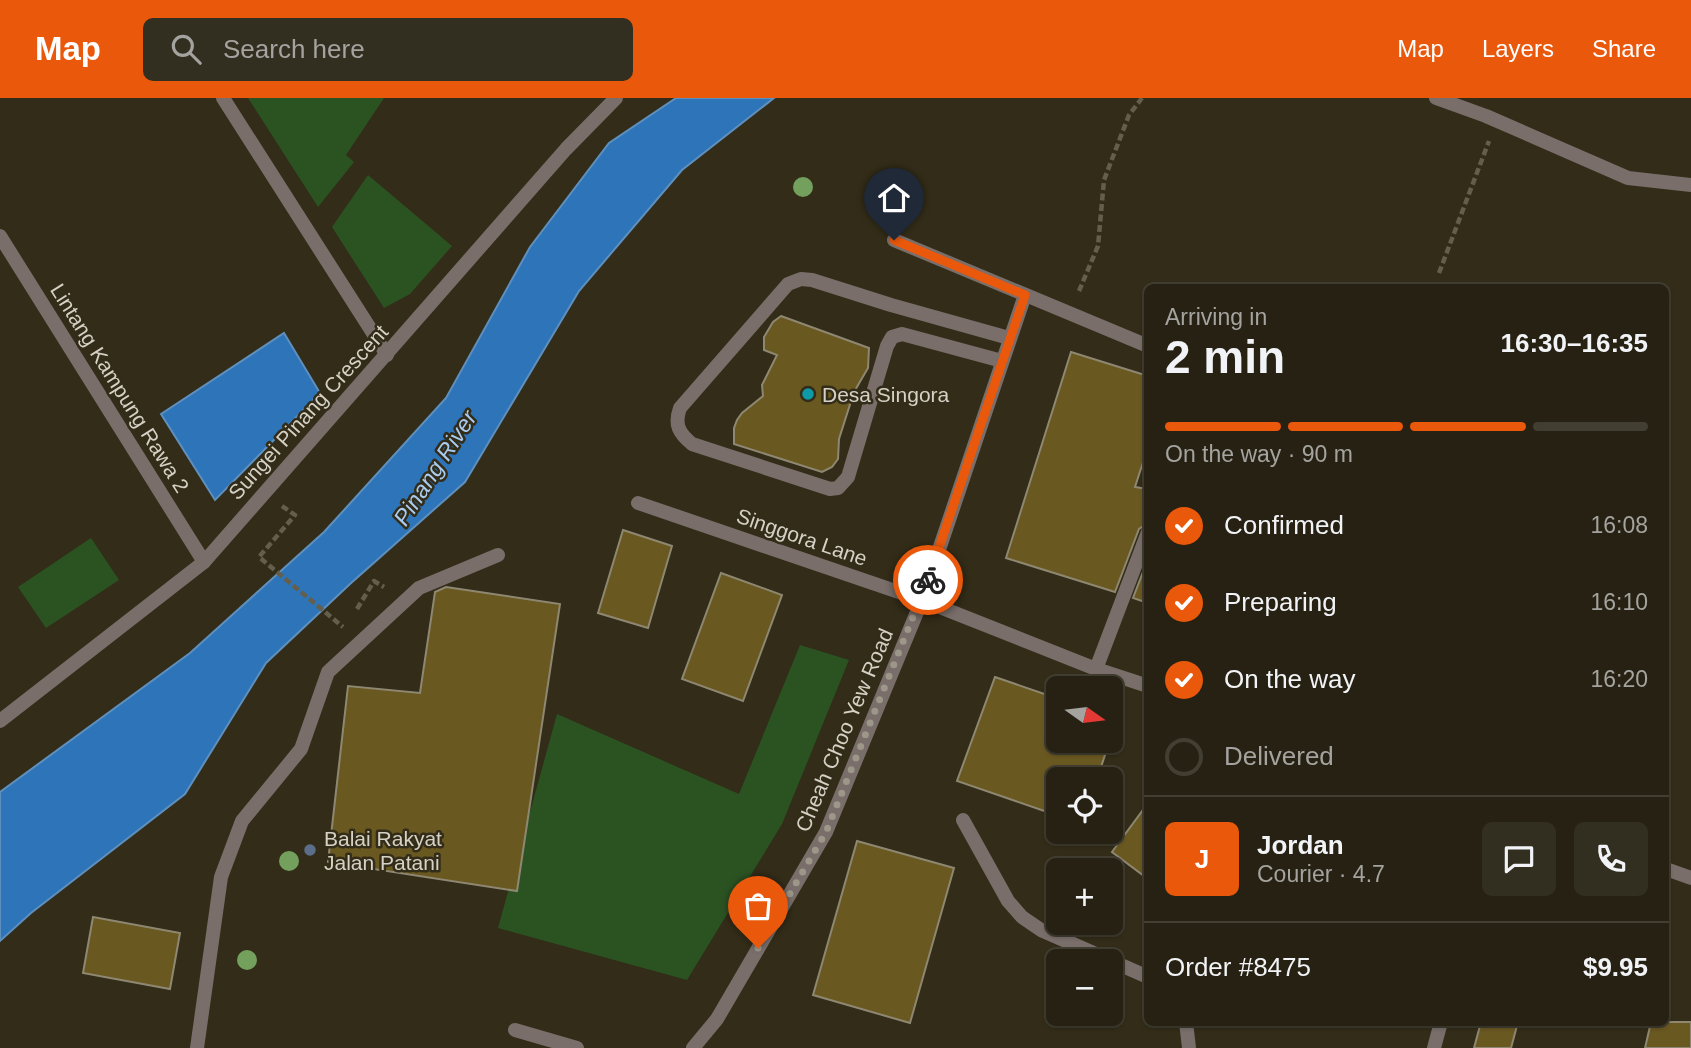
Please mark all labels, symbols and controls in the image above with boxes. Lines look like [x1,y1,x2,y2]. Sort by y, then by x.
search box [143,18,633,81]
text: Map [35,30,101,67]
icon: search [167,30,205,68]
text: Search here [223,34,365,64]
text: Map [1397,35,1444,62]
text: Layers [1482,35,1554,62]
text: Share [1592,35,1656,62]
pin [864,168,924,240]
icon: home [875,179,913,217]
street label: Lintang Kampung Rawa 2 [46,279,194,497]
text: Arriving in [1165,304,1267,330]
street label: Sungei Pinang Crescent [224,320,392,504]
text: 16:30–16:35 [1501,328,1648,358]
text: 2 min [1165,331,1285,383]
place label: Desa Singora [822,383,950,406]
marker: Desa Singora [800,386,816,402]
water label: Pinang River [388,405,482,530]
text: On the way · 90 m [1165,441,1353,467]
street label: Singgora Lane [734,504,870,570]
icon: check [1165,507,1203,545]
text: Confirmed [1224,510,1344,540]
text: 16:08 [1590,512,1648,538]
courier [893,545,963,615]
icon: bike [909,561,947,599]
icon: check [1165,584,1203,622]
text: Preparing [1224,587,1337,617]
text: 16:10 [1590,589,1648,615]
street label: Cheah Choo Yew Road [791,625,897,835]
icon: check [1165,661,1203,699]
text: On the way [1224,664,1356,694]
text: 16:20 [1590,666,1648,692]
north arrow [1046,676,1124,752]
map controls [1046,676,1123,1026]
text: Delivered [1224,741,1334,771]
button: locate [1046,767,1123,844]
button: chat [1482,822,1556,896]
button: phone [1574,822,1648,896]
place label: Balai Rakyat Jalan Patani [324,827,442,874]
text: Jordan [1257,830,1344,860]
marker: Balai Rakyat Jalan Patani [302,842,318,858]
text: J [1195,844,1209,874]
button: + [1046,858,1123,935]
text: Courier · 4.7 [1257,861,1385,887]
pin [728,876,788,948]
icon: bag [739,887,777,925]
button: − [1046,949,1123,1026]
text: Order #8475 [1165,952,1311,982]
text: $9.95 [1583,952,1648,982]

